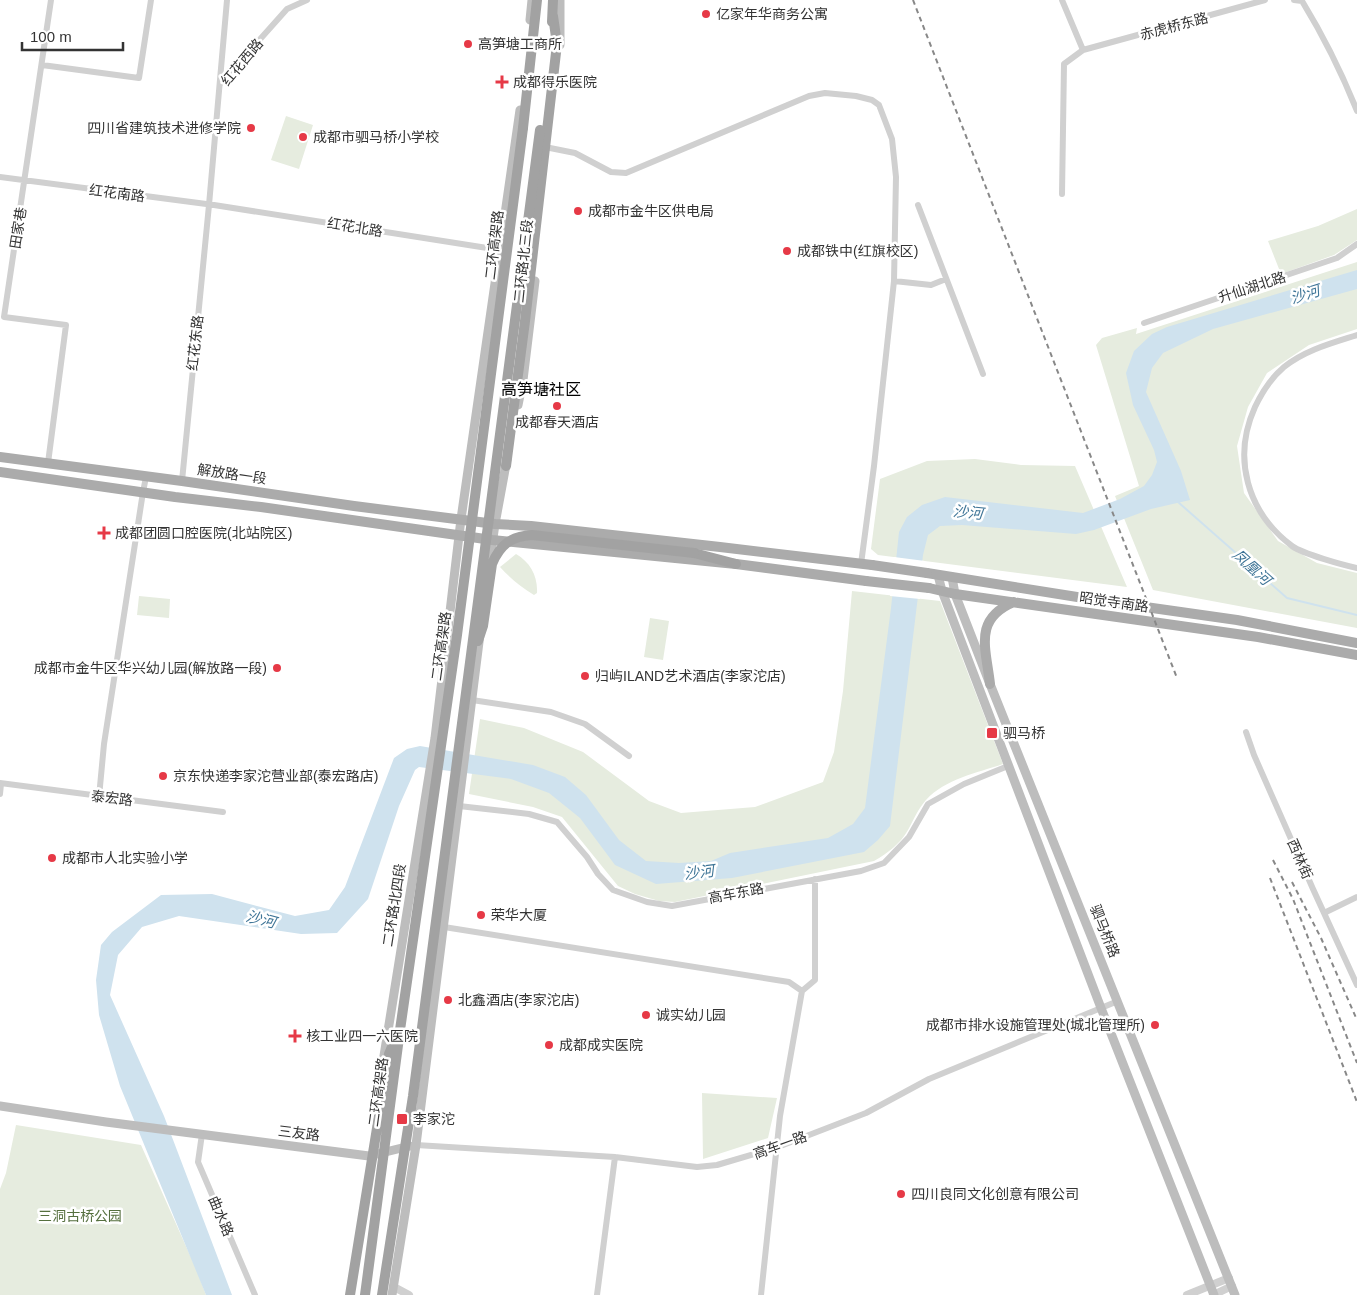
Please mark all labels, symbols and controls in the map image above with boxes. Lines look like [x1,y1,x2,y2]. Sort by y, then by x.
place label: 亿家年华商务公寓 [716,6,828,22]
marker: 亿家年华商务公寓 [700,8,712,20]
street label: 赤虎桥东路 [1138,9,1210,43]
scale bar [22,20,124,52]
text: 100 m [30,28,72,45]
street label: 红花西路 [218,35,266,89]
place label: 高笋塘工商所 [478,36,562,52]
marker: 高笋塘工商所 [462,38,474,50]
place label: 成都得乐医院 [513,74,597,90]
marker: 成都得乐医院 [495,75,509,89]
place label: 四川省建筑技术进修学院 [87,120,241,136]
marker: 四川省建筑技术进修学院 [245,122,257,134]
place label: 成都市驷马桥小学校 [313,129,439,145]
marker: 成都市驷马桥小学校 [297,131,309,143]
street label: 红花南路 [88,182,146,204]
place label: 成都市金牛区供电局 [588,203,714,219]
marker: 成都市金牛区供电局 [572,205,584,217]
street label: 田家巷 [7,206,29,250]
street label: 二环高架路 [482,209,506,281]
street label: 红花北路 [326,215,384,239]
street label: 二环路北三段 [511,218,535,304]
place label: 成都铁中(红旗校区) [797,243,918,259]
marker: 成都铁中(红旗校区) [781,245,793,257]
street label: 升仙湖北路 [1216,269,1288,305]
water label: 沙河 [1288,281,1325,307]
street label: 红花东路 [184,314,206,372]
district label: 高笋塘社区 [501,381,581,398]
marker: 成都春天酒店 [551,400,563,412]
place label: 成都春天酒店 [515,414,599,430]
street label: 解放路一段 [196,461,268,487]
water label: 沙河 [952,502,987,522]
place label: 成都团圆口腔医院(北站院区) [115,525,292,541]
marker: 成都团圆口腔医院(北站院区) [97,526,111,540]
water label: 凤凰河 [1230,546,1277,590]
street label: 昭觉寺南路 [1078,589,1150,615]
street label: 二环高架路 [428,610,454,682]
place label: 成都市金牛区华兴幼儿园(解放路一段) [34,660,267,676]
marker: 成都市金牛区华兴幼儿园(解放路一段) [271,662,283,674]
place label: 归屿ILAND艺术酒店(李家沱店) [595,668,786,684]
marker: 归屿ILAND艺术酒店(李家沱店) [579,670,591,682]
place label: 驷马桥 [1003,725,1045,741]
marker: 驷马桥 [985,726,999,740]
place label: 京东快递李家沱营业部(泰宏路店) [173,768,378,784]
marker: 京东快递李家沱营业部(泰宏路店) [157,770,169,782]
street label: 泰宏路 [90,788,134,808]
street label: 西林街 [1284,837,1316,881]
place label: 成都市人北实验小学 [62,850,188,866]
marker: 成都市人北实验小学 [46,852,58,864]
water label: 沙河 [683,861,718,882]
street label: 二环路北四段 [380,862,408,948]
street label: 高车东路 [707,880,765,906]
street label: 驷马桥路 [1087,902,1123,960]
water label: 沙河 [244,907,281,932]
place label: 荣华大厦 [491,907,547,923]
marker: 荣华大厦 [475,909,487,921]
place label: 北鑫酒店(李家沱店) [458,992,579,1008]
marker: 北鑫酒店(李家沱店) [442,994,454,1006]
place label: 诚实幼儿园 [656,1007,726,1023]
marker: 诚实幼儿园 [640,1009,652,1021]
place label: 成都市排水设施管理处(城北管理所) [926,1017,1145,1033]
marker: 成都市排水设施管理处(城北管理所) [1149,1019,1161,1031]
place label: 核工业四一六医院 [306,1028,418,1044]
marker: 核工业四一六医院 [288,1029,302,1043]
place label: 成都成实医院 [559,1037,643,1053]
marker: 成都成实医院 [543,1039,555,1051]
street label: 二环高架路 [365,1056,391,1128]
place label: 李家沱 [413,1111,455,1127]
marker: 李家沱 [395,1112,409,1126]
street label: 三友路 [277,1123,321,1143]
street label: 高车一路 [751,1128,809,1162]
place label: 四川良同文化创意有限公司 [911,1186,1079,1202]
marker: 四川良同文化创意有限公司 [895,1188,907,1200]
street label: 曲水路 [205,1194,237,1238]
park label: 三洞古桥公园 [38,1208,122,1224]

